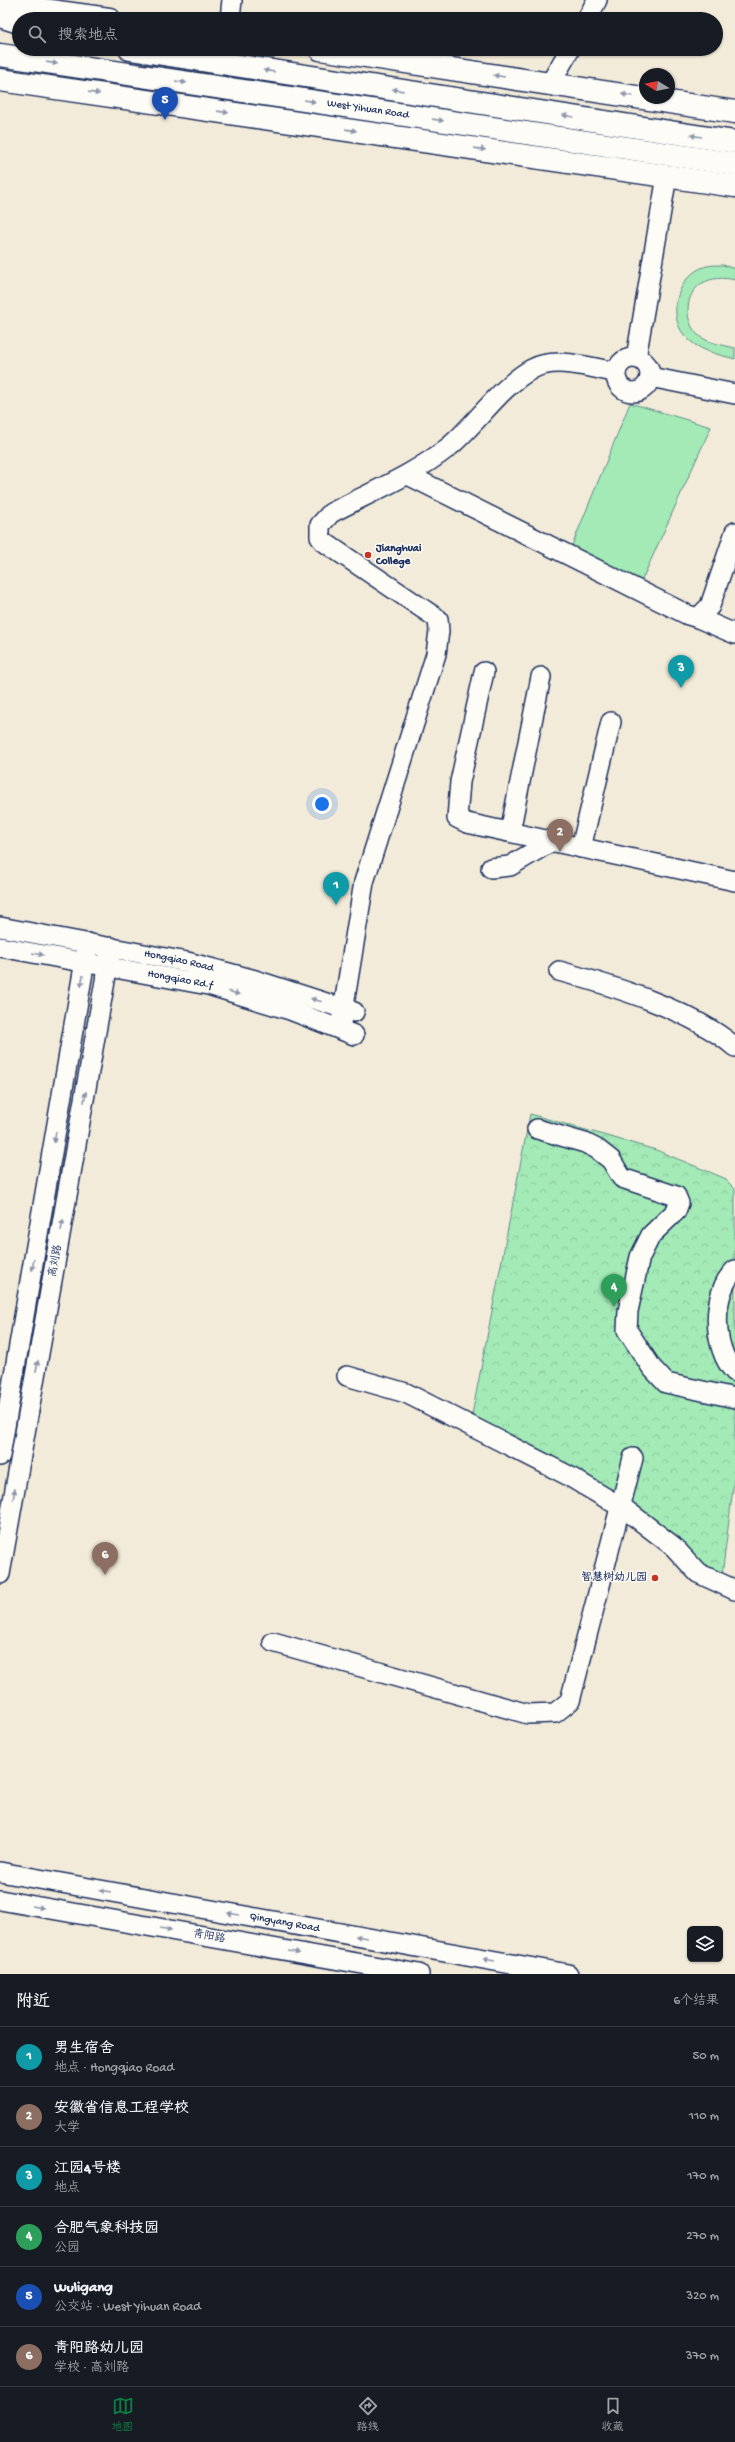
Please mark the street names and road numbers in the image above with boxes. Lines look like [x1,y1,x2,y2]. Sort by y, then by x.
street label: West Yihuan Road [326,98,411,122]
street label: Hongqiao Road [143,948,216,975]
street label: Hongqiao Rd.f [146,968,216,993]
street label: 高刘路 [46,1244,65,1278]
street label: Qingyang Road [248,1911,322,1936]
street label: 青阳路 [192,1927,226,1946]

